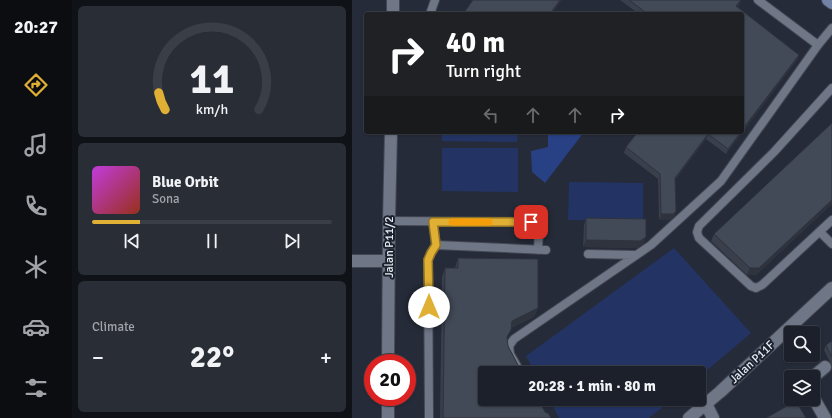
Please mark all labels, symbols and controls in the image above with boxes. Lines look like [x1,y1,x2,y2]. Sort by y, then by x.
text: 20:27 [14,16,58,38]
text: 40 m [446,26,505,60]
icon: right [380,28,432,80]
text: 11 [190,53,234,104]
text: Turn right [446,60,521,82]
icon: directions [22,71,50,99]
text: km/h [196,100,228,117]
icon: left [480,104,502,126]
icon: ahead [522,104,544,126]
icon: ahead [564,104,586,126]
icon: right [606,104,628,126]
icon: music [22,131,50,159]
text: Blue Orbit [152,173,219,191]
text: Sona [152,191,180,207]
icon: phone [22,192,50,220]
pin [514,205,548,239]
icon: arrive [520,211,542,233]
street label: Jalan P11/2 [382,216,397,278]
icon: previous [121,230,143,252]
icon: pause [201,230,223,252]
icon: next [281,230,303,252]
icon: climate [22,253,50,281]
position arrow [408,286,450,328]
icon: car [22,313,50,341]
text: Climate [92,319,135,335]
map controls [784,326,820,406]
button: search [784,326,820,362]
street label: Jalan P11F [727,338,778,387]
text: 22° [190,339,234,376]
text: − [92,344,104,371]
text: + [320,344,332,371]
speed limit sign: 20 [364,354,416,406]
button: layers [784,370,820,406]
icon: filters [22,374,50,402]
text: 20:28 · 1 min · 80 m [528,377,656,395]

